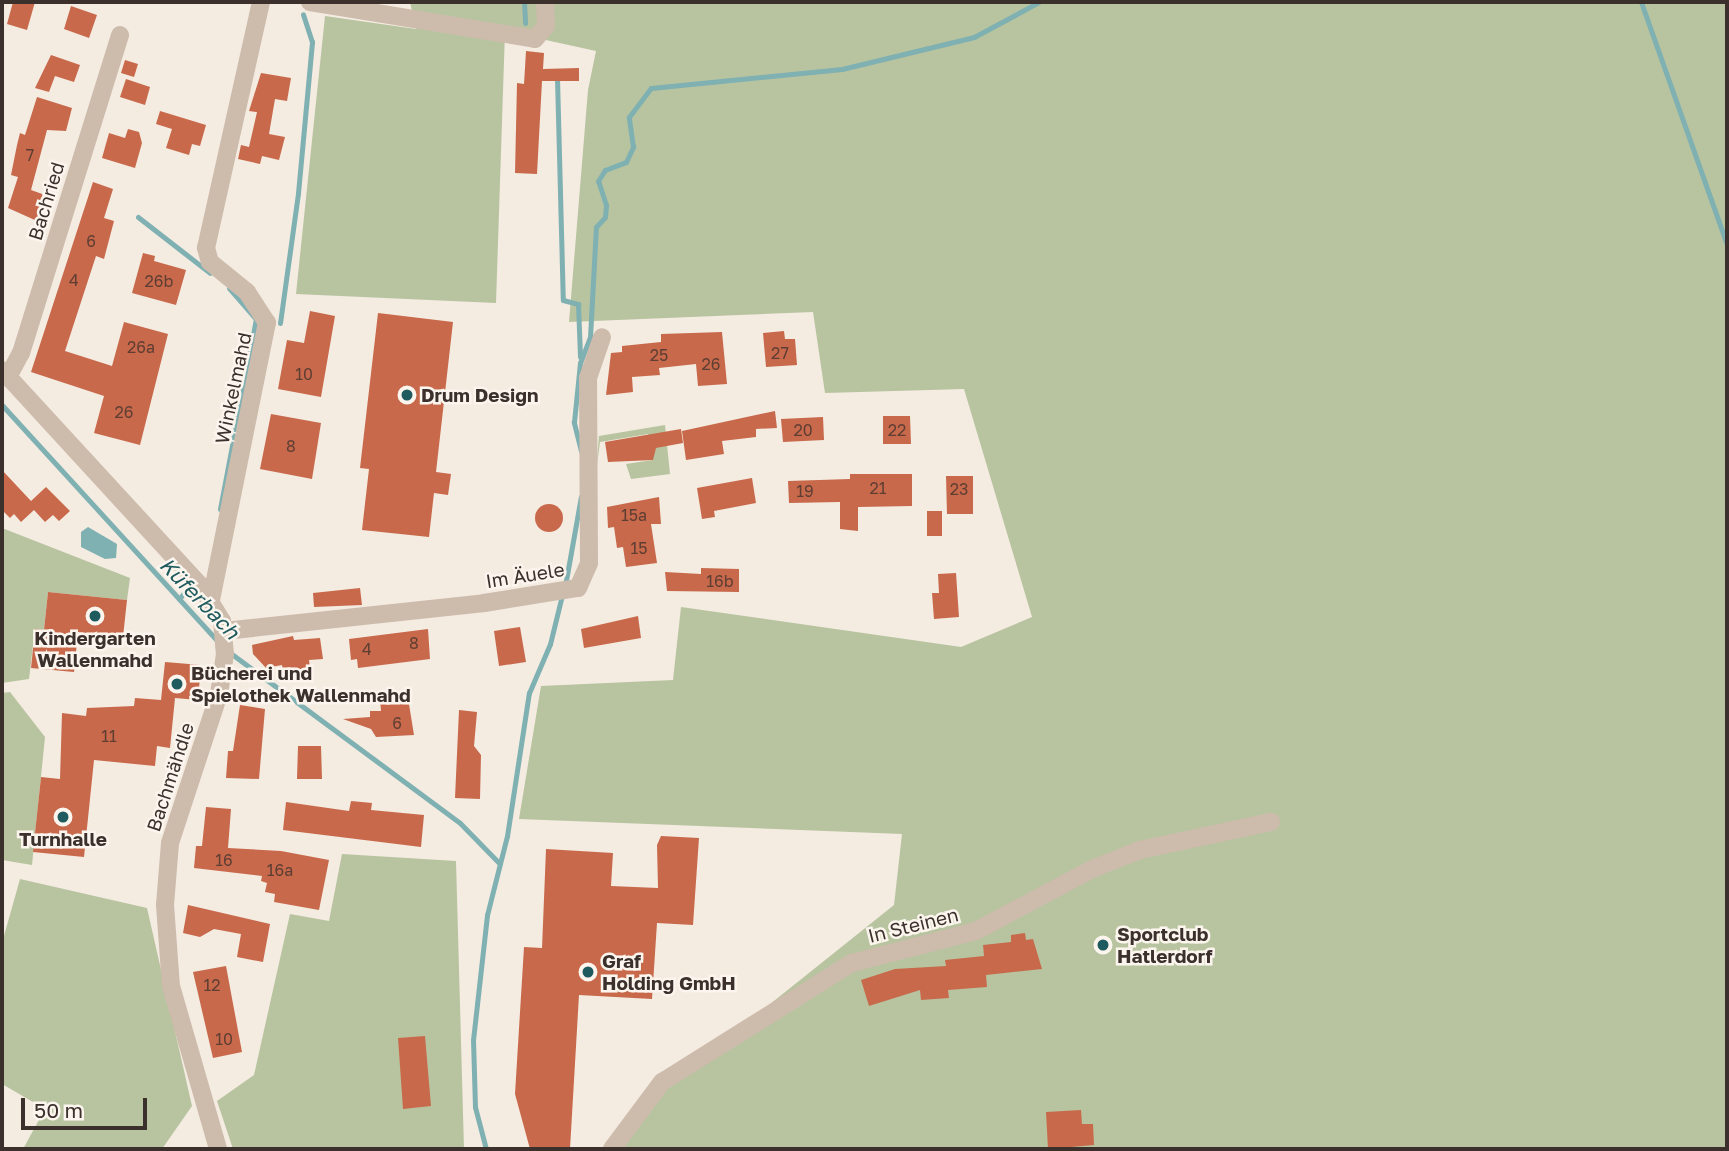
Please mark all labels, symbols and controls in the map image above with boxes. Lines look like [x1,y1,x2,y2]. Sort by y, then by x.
house number: 7 [26,145,34,165]
street label: Bachried [23,159,69,243]
house number: 6 [86,231,96,251]
house number: 4 [69,270,79,290]
house number: 26b [145,271,173,291]
street label: Winkelmahd [210,330,256,446]
house number: 26a [127,337,155,357]
house number: 27 [771,343,789,363]
house number: 25 [650,345,668,365]
house number: 26 [702,354,720,374]
house number: 10 [295,364,313,384]
place label: Drum Design [421,384,538,406]
marker: Drum Design [399,387,415,403]
house number: 26 [115,402,133,422]
house number: 20 [793,420,813,440]
house number: 22 [888,420,906,440]
house number: 8 [286,436,296,456]
house number: 21 [869,478,887,498]
house number: 23 [950,479,968,499]
house number: 19 [796,481,814,501]
house number: 15a [621,505,647,525]
house number: 15 [630,538,648,558]
water label: Küferbach [155,552,245,644]
street label: Im Äuele [484,558,566,592]
house number: 16b [706,571,734,591]
marker: Kindergarten Wallenmahd [87,608,103,624]
place label: Kindergarten Wallenmahd [34,627,156,671]
house number: 8 [409,633,419,653]
house number: 4 [362,639,372,659]
place label: Bücherei und Spielothek Wallenmahd [191,662,411,706]
marker: Bücherei und Spielothek Wallenmahd [169,676,185,692]
house number: 6 [392,713,402,733]
street label: Bachmähdle [142,720,198,834]
house number: 11 [101,726,117,746]
marker: Turnhalle [55,809,71,825]
place label: Turnhalle [19,828,107,850]
house number: 16 [215,850,233,870]
house number: 16a [267,860,293,880]
street label: In Steinen [865,903,961,947]
place label: Sportclub Hatlerdorf [1117,923,1212,967]
marker: Sportclub Hatlerdorf [1095,937,1111,953]
place label: Graf Holding GmbH [602,950,736,994]
marker: Graf Holding GmbH [580,964,596,980]
house number: 12 [203,975,221,995]
house number: 10 [215,1029,233,1049]
scale bar [24,1084,150,1128]
text: 50 m [34,1097,83,1123]

